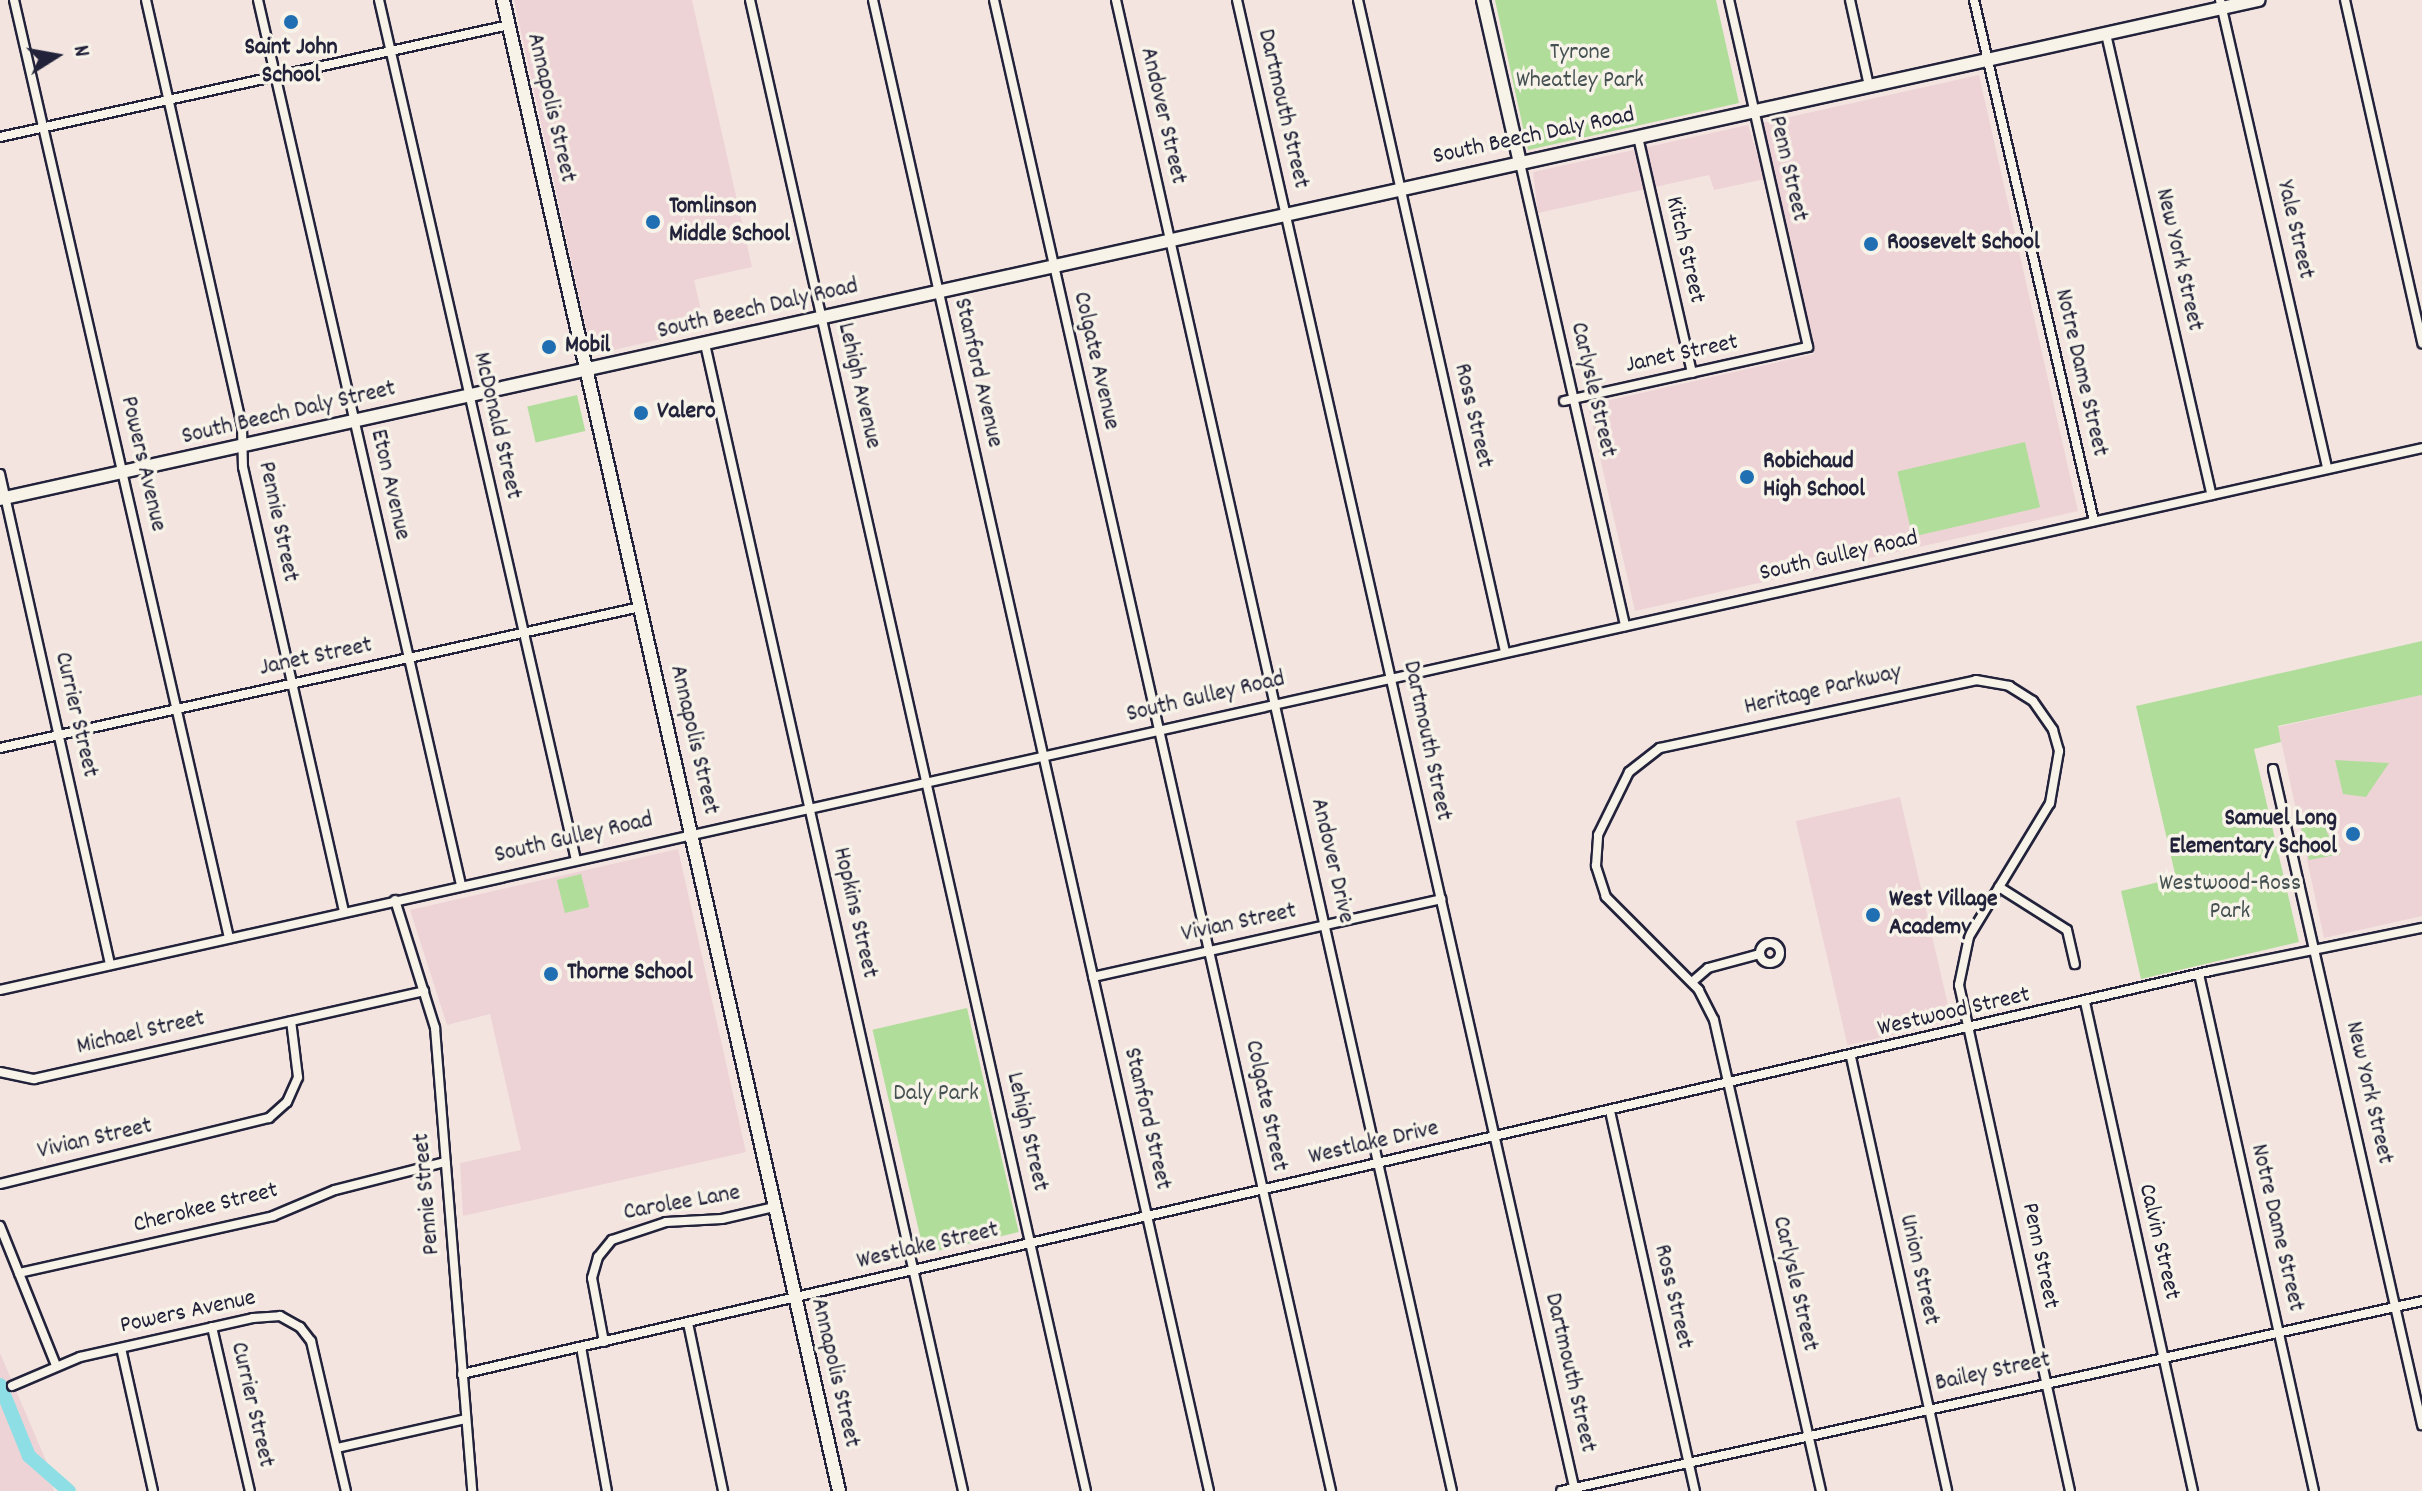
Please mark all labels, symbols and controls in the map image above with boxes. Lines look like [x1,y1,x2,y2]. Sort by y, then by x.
marker: Saint John School [282,13,300,31]
north arrow [16,16,96,96]
street label: Dartmouth Street [1250,27,1314,191]
street label: Annapolis Street [519,31,581,185]
place label: Saint John School [244,35,338,91]
park label: Tyrone Wheatley Park [1516,40,1644,96]
text: N [64,43,96,60]
street label: Andover Street [1132,45,1192,187]
street label: South Beech Daly Road [1431,102,1637,172]
street label: Penn Street [1761,113,1813,225]
street label: Yale Street [2269,178,2319,282]
street label: New York Street [2148,186,2208,334]
place label: Tomlinson Middle School [669,194,790,250]
street label: Kitch Street [1658,194,1710,306]
marker: Tomlinson Middle School [644,213,662,231]
place label: Roosevelt School [1887,230,2040,258]
marker: Roosevelt School [1862,235,1880,253]
street label: South Beech Daly Road [655,273,861,347]
street label: Notre Dame Street [2047,287,2113,459]
street label: Colgate Avenue [1065,289,1125,433]
street label: Stanford Avenue [946,296,1008,450]
street label: Lehigh Avenue [830,320,886,452]
street label: Carlysle Street [1562,320,1622,460]
street label: Janet Street [1623,329,1741,381]
place label: Mobil [565,333,610,361]
marker: Mobil [540,338,558,356]
street label: McDonald Street [465,350,527,502]
street label: Ross Street [1446,361,1498,471]
street label: South Beech Daly Street [179,375,399,453]
street label: Powers Avenue [112,394,172,534]
place label: Valero [657,399,716,427]
marker: Valero [632,404,650,422]
street label: Eton Avenue [362,427,416,543]
place label: Robichaud High School [1763,449,1865,505]
street label: Pennie Street [250,459,304,585]
marker: Robichaud High School [1738,468,1756,486]
street label: South Gulley Road [1757,525,1921,589]
street label: Janet Street [257,632,375,684]
street label: Currier Street [47,650,103,780]
street label: Dartmouth Street [1395,658,1457,824]
street label: Heritage Parkway [1742,659,1904,723]
street label: Annapolis Street [662,663,724,817]
street label: South Gulley Road [1124,666,1288,730]
street label: Andover Drive [1303,796,1359,926]
place label: Samuel Long Elementary School [2169,806,2337,862]
street label: South Gulley Road [492,807,656,871]
marker: Samuel Long Elementary School [2344,825,2362,843]
street label: Hopkins Street [825,845,883,981]
park label: Westwood-Ross Park [2159,871,2301,927]
place label: West Village Academy [1889,887,1997,943]
street label: Vivian Street [1179,898,1299,950]
marker: West Village Academy [1864,906,1882,924]
place label: Thorne School [567,960,693,988]
marker: Thorne School [542,965,560,983]
street label: Westwood Street [1875,982,2033,1044]
street label: Michael Street [74,1005,208,1063]
street label: New York Street [2338,1019,2398,1167]
street label: Colgate Street [1237,1038,1293,1174]
street label: Stanford Street [1116,1045,1176,1193]
street label: Lehigh Street [998,1070,1054,1194]
park label: Daly Park [893,1081,979,1109]
street label: Vivian Street [35,1113,155,1167]
street label: Westlake Drive [1306,1115,1442,1173]
street label: Pennie Street [408,1132,448,1256]
street label: Notre Dame Street [2243,1142,2309,1314]
street label: Cherokee Street [131,1177,281,1241]
street label: Carolee Lane [622,1180,742,1228]
street label: Calvin Street [2131,1181,2185,1303]
street label: Penn Street [2014,1200,2064,1312]
street label: Union Street [1891,1212,1945,1328]
street label: Carlysle Street [1764,1214,1824,1354]
street label: Westlake Street [854,1217,1002,1277]
street label: Ross Street [1646,1242,1698,1352]
street label: Powers Avenue [118,1285,258,1341]
street label: Dartmouth Street [1537,1291,1601,1455]
street label: Annapolis Street [803,1296,865,1450]
street label: Currier Street [223,1340,279,1470]
street label: Bailey Street [1933,1347,2053,1399]

